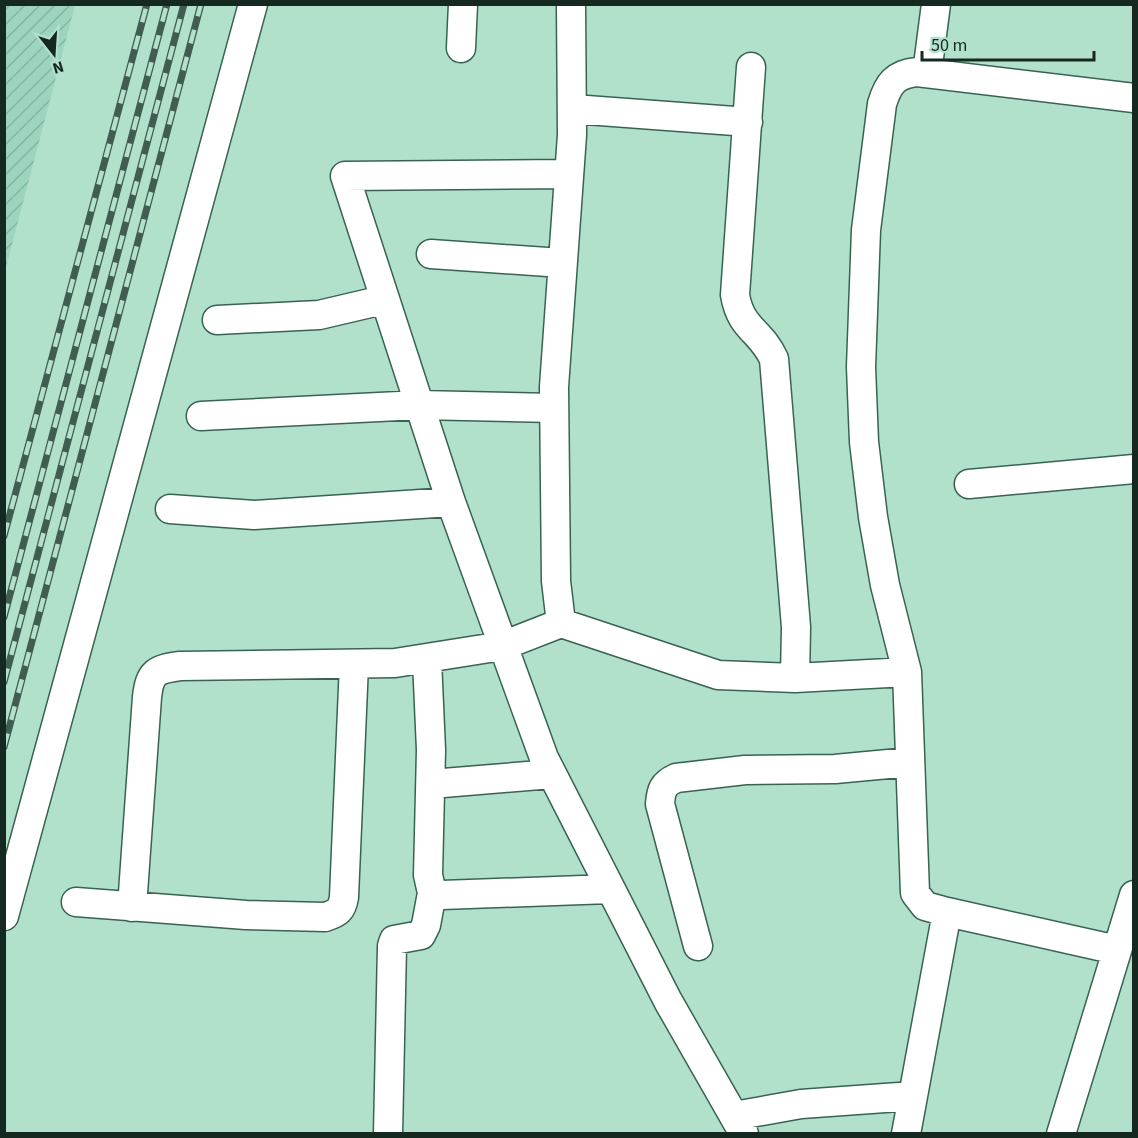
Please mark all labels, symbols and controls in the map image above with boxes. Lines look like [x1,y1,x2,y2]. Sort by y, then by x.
north arrow [24,24,84,84]
scale bar [922,24,1094,62]
text: 50 m [931,33,967,58]
text: N [50,55,66,79]

